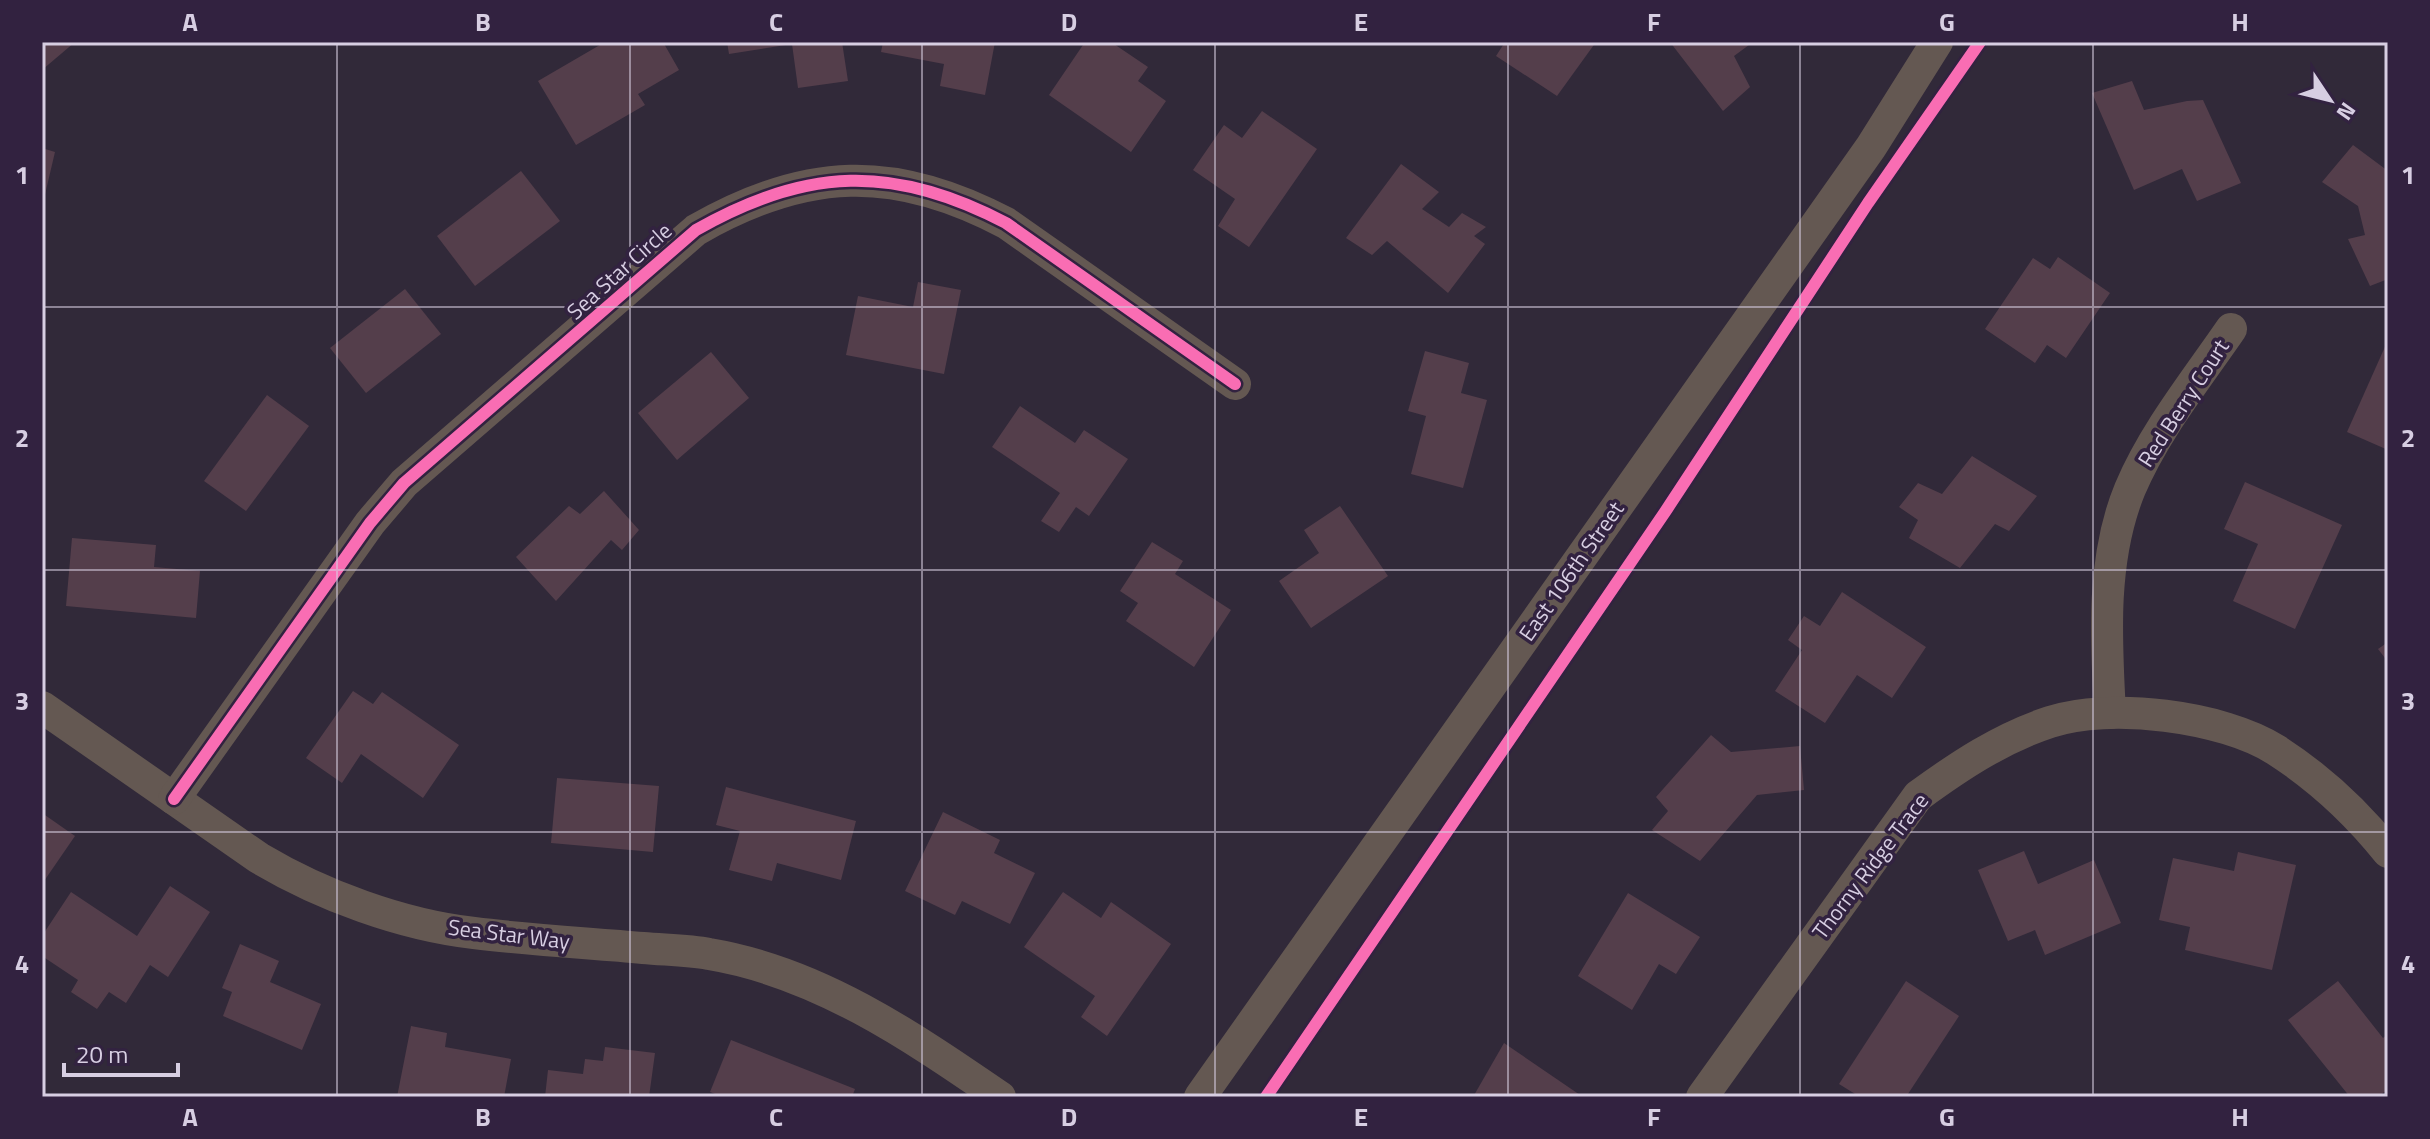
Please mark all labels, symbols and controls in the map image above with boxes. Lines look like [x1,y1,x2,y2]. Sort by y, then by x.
text: A [182,2,198,41]
text: B [475,2,491,41]
text: C [769,2,783,41]
text: D [1061,2,1077,41]
text: E [1354,2,1368,41]
text: F [1647,2,1661,41]
text: G [1939,2,1955,41]
text: H [2231,2,2249,41]
north arrow [2290,60,2370,140]
text: N [2328,95,2365,127]
text: 1 [15,155,29,194]
text: 1 [2401,155,2415,194]
street label: Sea Star Circle [559,214,679,328]
street label: Red Berry Court [2129,332,2237,474]
text: 2 [15,418,29,457]
text: 2 [2401,418,2415,457]
street label: East 106th Street [1510,494,1632,648]
text: 3 [15,681,29,720]
text: 3 [2401,681,2415,720]
street label: Thorny Ridge Trace [1803,786,1937,946]
street label: Sea Star Way [446,910,572,958]
text: 4 [15,944,29,983]
text: 4 [2401,944,2415,983]
scale bar [64,1027,178,1077]
text: 20 m [76,1036,128,1072]
text: A [182,1097,198,1136]
text: B [475,1097,491,1136]
text: C [769,1097,783,1136]
text: D [1061,1097,1077,1136]
text: E [1354,1097,1368,1136]
text: F [1647,1097,1661,1136]
text: G [1939,1097,1955,1136]
text: H [2231,1097,2249,1136]

